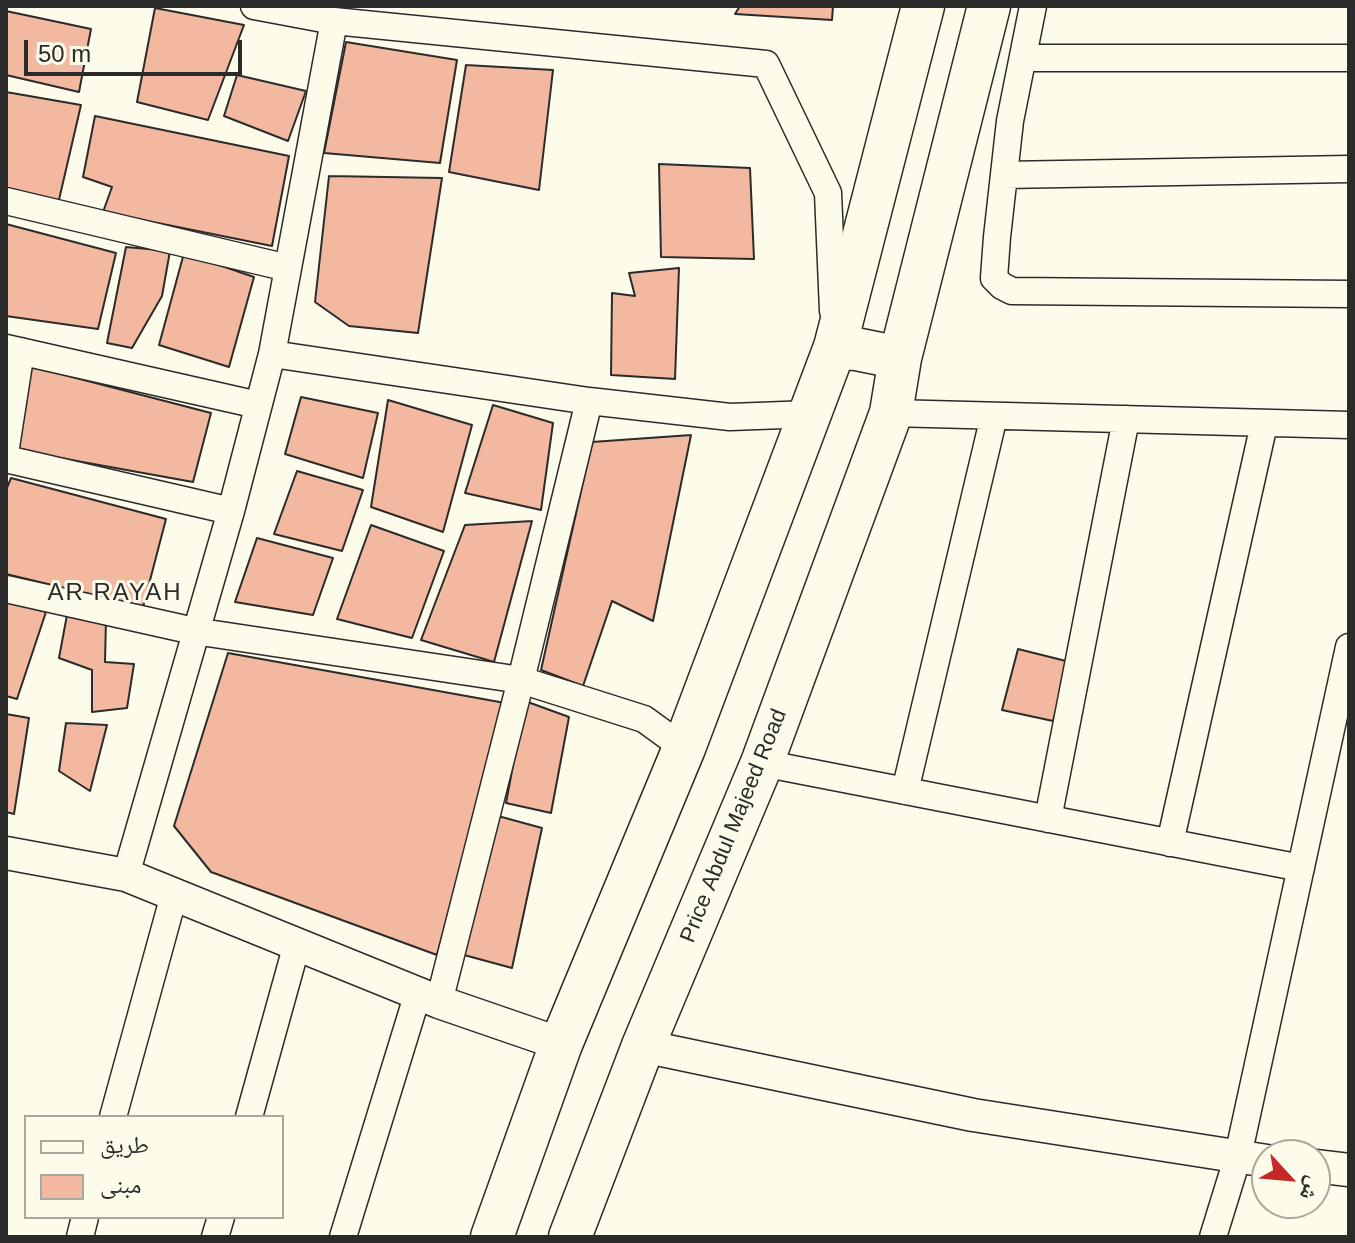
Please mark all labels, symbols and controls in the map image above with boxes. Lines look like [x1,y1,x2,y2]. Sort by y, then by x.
scale bar [28,24,246,74]
text: 50 m [38,40,91,67]
district label: AR RAYAH [47,579,183,607]
street label: Price Abdul Majeed Road [675,705,793,947]
legend [24,1115,284,1219]
text: طريق [100,1131,149,1158]
north arrow [1251,1139,1331,1219]
text: مبنى [100,1171,141,1198]
text: ش [1295,1173,1328,1205]

